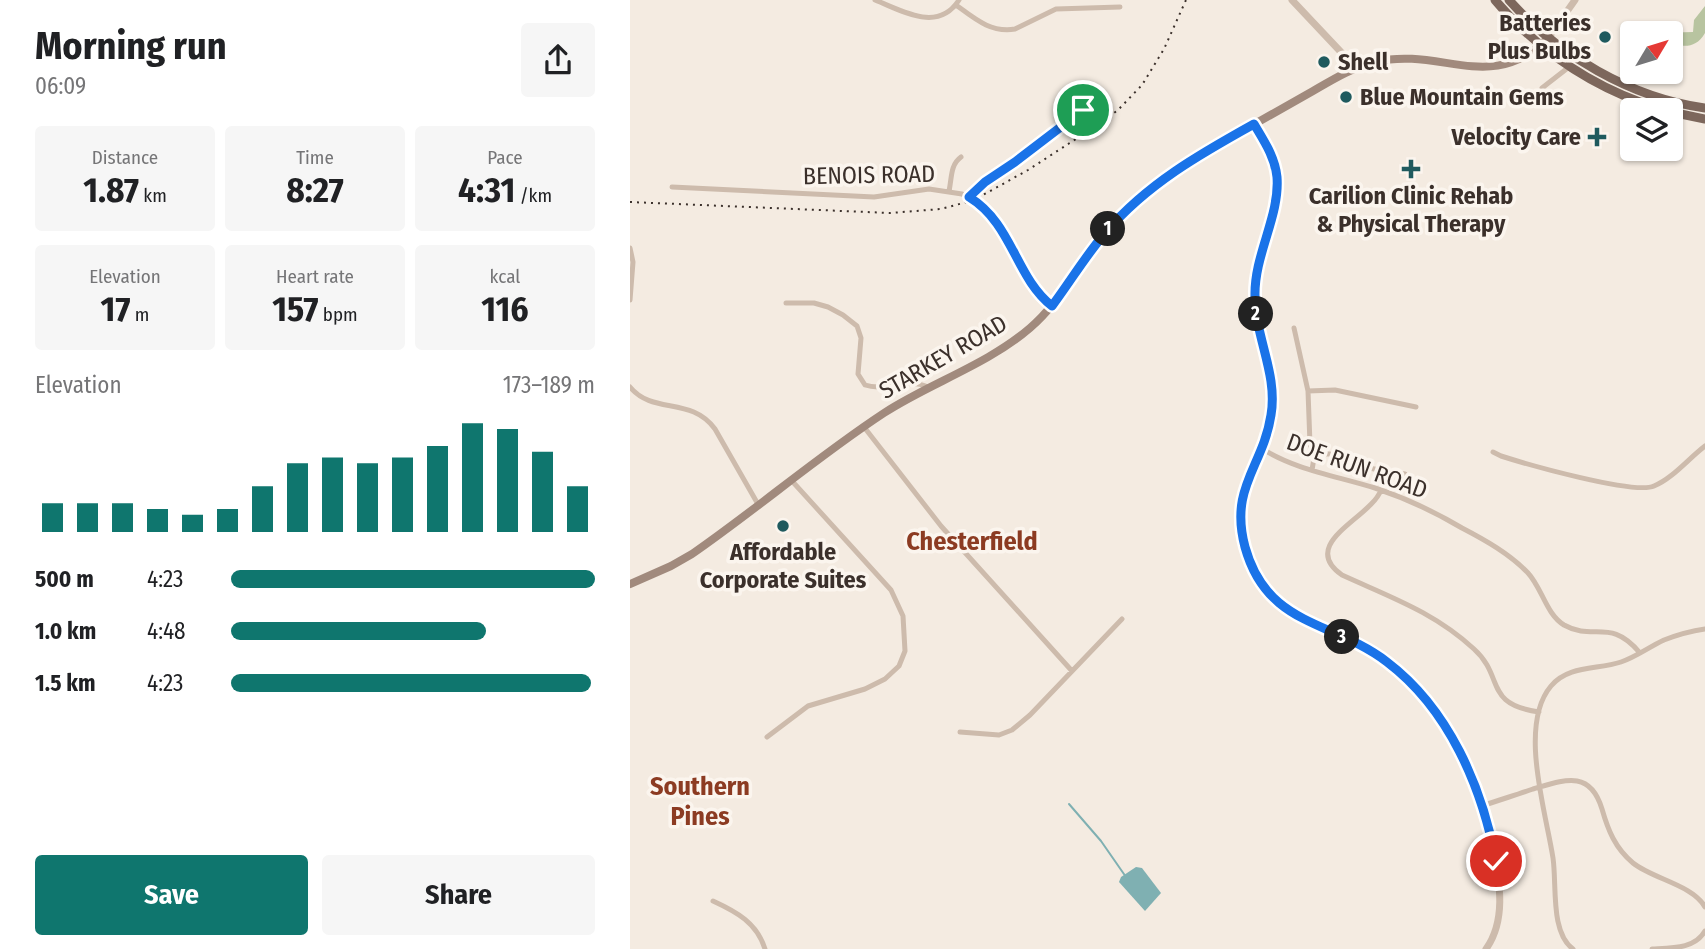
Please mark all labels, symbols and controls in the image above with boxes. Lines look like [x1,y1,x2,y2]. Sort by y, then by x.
place label: Batteries Plus Bulbs [1488,9,1591,65]
north arrow [1620,21,1684,84]
map controls [1620,21,1683,161]
text: Morning run [35,23,227,69]
button: share [521,23,595,97]
marker: Batteries Plus Bulbs [1597,29,1613,45]
place label: Shell [1338,48,1389,76]
marker: Shell [1316,54,1332,70]
text: 06:09 [35,72,86,100]
pin [1053,80,1113,140]
place label: Blue Mountain Gems [1360,83,1564,111]
marker: Blue Mountain Gems [1338,89,1354,105]
icon: arrive [1064,91,1102,129]
button: layers [1620,98,1683,161]
place label: Velocity Care [1451,123,1581,151]
marker: Velocity Care [1587,127,1607,147]
text: Distance [92,146,158,169]
text: Time [296,146,334,169]
text: Pace [487,146,523,169]
marker: Carilion Clinic Rehab & Physical Therapy [1401,159,1421,179]
street label: BENOIS ROAD [803,160,935,190]
text: 1.87 [83,169,139,211]
text: 8:27 [286,169,344,211]
text: 4:31 [458,169,515,211]
place label: Carilion Clinic Rehab & Physical Therapy [1309,182,1513,238]
text: km [139,184,167,207]
text: /km [515,184,552,207]
pin: 1 [1091,212,1126,246]
text: 1 [1103,217,1112,240]
text: Elevation [89,265,161,288]
text: Heart rate [276,265,354,288]
text: kcal [490,265,520,288]
text: 17 [101,288,130,330]
text: 157 [272,288,318,330]
text: 116 [481,288,529,330]
pin: 2 [1238,296,1274,332]
text: 2 [1251,302,1260,325]
text: m [130,303,149,326]
text: bpm [318,303,358,326]
street label: STARKEY ROAD [874,309,1012,405]
text: Elevation [35,371,122,399]
text: 173–189 m [503,371,595,399]
street label: DOE RUN ROAD [1283,428,1431,504]
marker: Affordable Corporate Suites [775,518,791,534]
district label: Chesterfield [906,526,1038,557]
place label: Affordable Corporate Suites [700,538,867,594]
text: 500 m [35,565,94,593]
text: 4:23 [147,565,183,593]
text: 1.0 km [35,617,96,645]
text: 4:48 [147,617,186,645]
pin: 3 [1324,620,1360,654]
text: 3 [1337,625,1346,648]
text: 1.5 km [35,669,96,697]
text: 4:23 [147,669,183,697]
district label: Southern Pines [650,771,750,832]
pin [1466,831,1526,891]
icon: check [1477,842,1515,880]
button: Save [35,855,308,935]
button: Share [322,855,595,935]

